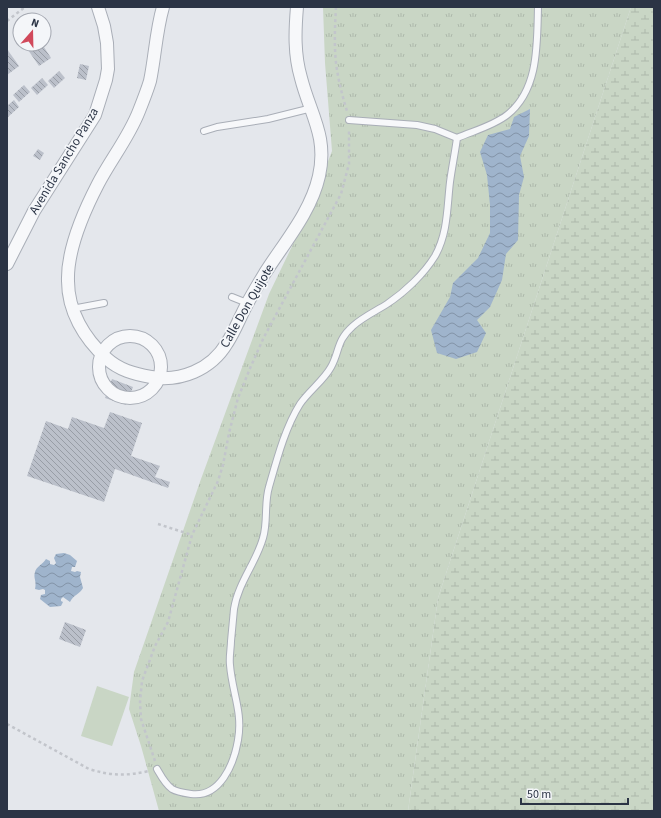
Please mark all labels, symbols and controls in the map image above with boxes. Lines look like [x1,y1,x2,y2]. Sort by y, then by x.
north arrow [12,12,52,52]
text: N [29,15,41,31]
street label: Avenida Sancho Panza [25,104,103,218]
street label: Calle Don Quijote [216,261,278,351]
scale bar [521,780,628,806]
text: 50 m [527,786,551,803]

